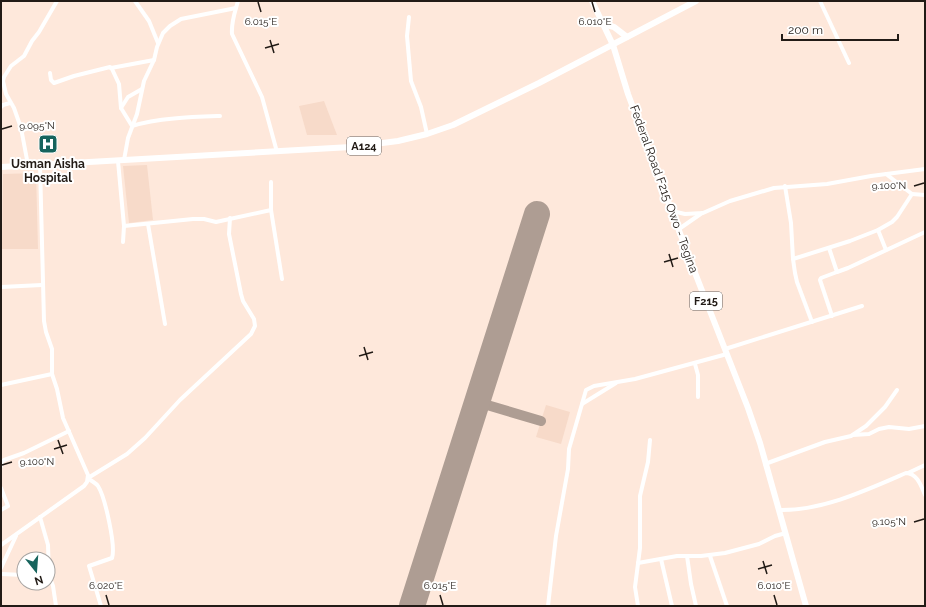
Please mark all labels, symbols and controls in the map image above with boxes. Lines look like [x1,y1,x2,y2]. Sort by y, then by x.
text: 6.015°E [245,16,277,27]
text: 6.010°E [579,16,612,27]
scale bar [782,16,898,42]
text: 200 m [788,23,823,37]
street label: Federal Road F215 Owo - Tegina [627,103,701,275]
text: 9.095°N [19,120,55,131]
hospital icon: Usman Aisha Hospital [37,133,59,155]
road number: A124 [347,137,381,155]
place label: Usman Aisha Hospital [11,157,85,185]
text: 9.100°N [872,180,906,191]
road number: F215 [690,292,722,310]
text: 9.100°N [20,456,54,467]
text: 9.105°N [872,516,906,527]
north arrow [16,551,56,591]
text: N [33,573,45,588]
text: 6.020°E [89,580,123,591]
text: 6.015°E [424,580,456,591]
text: 6.010°E [758,580,791,591]

